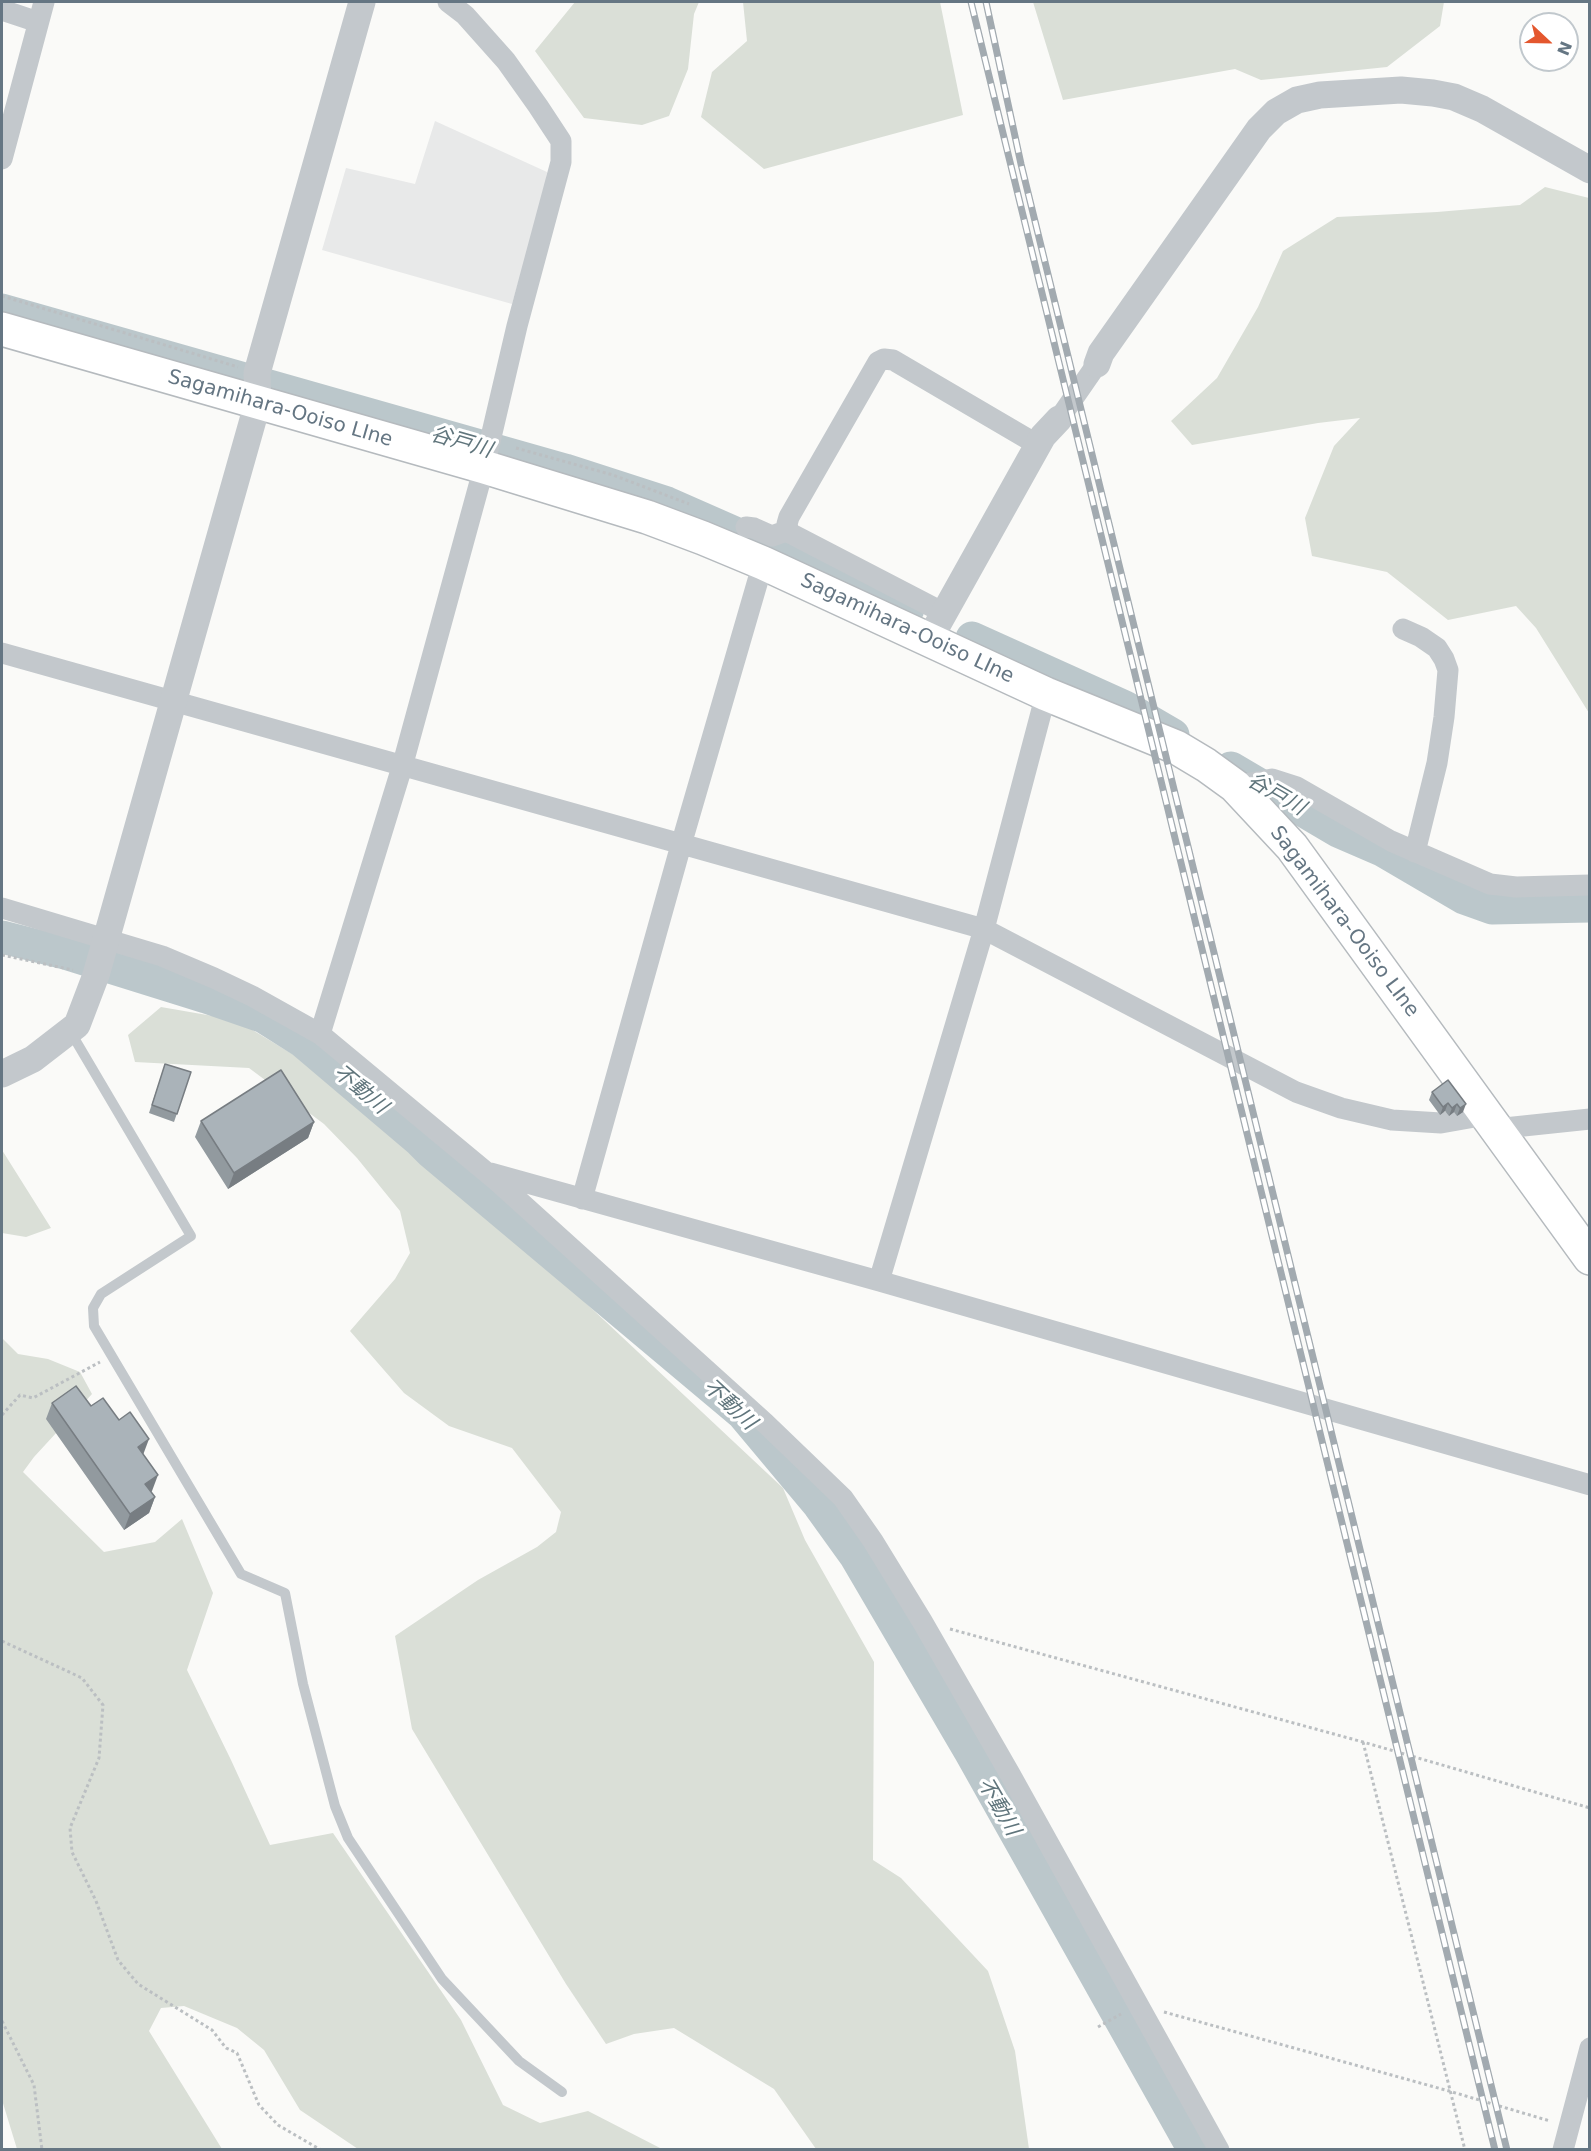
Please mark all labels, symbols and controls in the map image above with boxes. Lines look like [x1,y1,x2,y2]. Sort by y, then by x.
north arrow [1519,12,1579,72]
text: N [1553,38,1576,58]
street label: Sagamihara-Ooiso LIne [165,365,395,453]
water label: 谷戸川 [427,422,495,464]
street label: Sagamihara-Ooiso LIne [796,569,1018,689]
water label: 谷戸川 [1242,768,1310,822]
street label: Sagamihara-Ooiso LIne [1264,822,1424,1022]
water label: 不動川 [328,1060,392,1120]
water label: 不動川 [697,1374,761,1436]
water label: 不動川 [971,1773,1025,1841]

